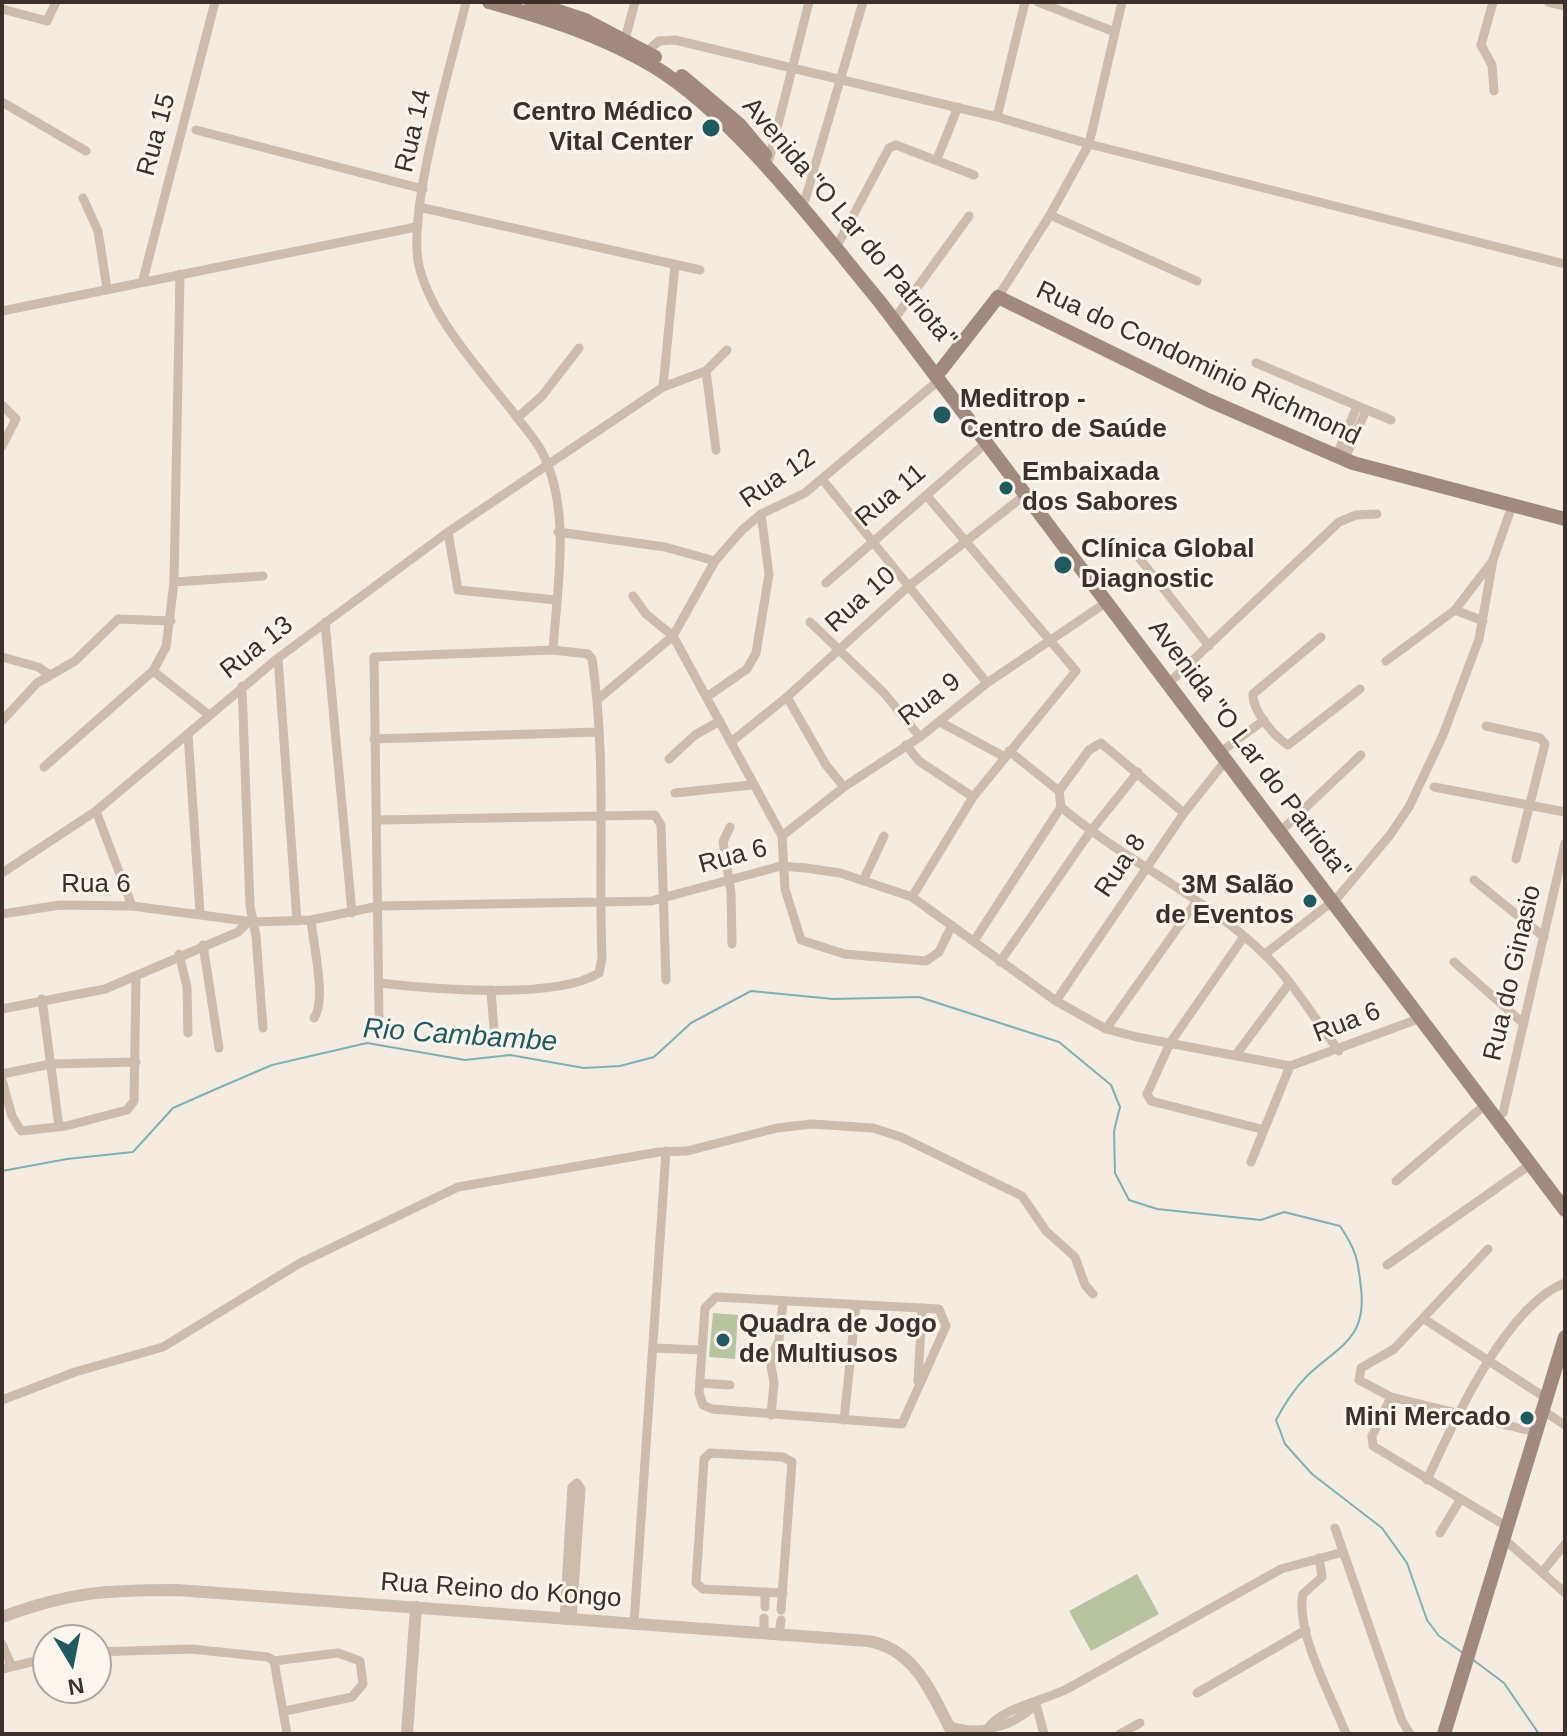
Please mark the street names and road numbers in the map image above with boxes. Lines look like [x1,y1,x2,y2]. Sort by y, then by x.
street label: Rua 14 [389,87,439,175]
street label: Rua 15 [131,90,183,180]
street label: Avenida "O Lar do Patriota" [735,91,963,355]
street label: Rua do Condominio Richmond [1031,275,1365,453]
street label: Rua 12 [735,443,821,515]
street label: Rua 11 [850,458,932,534]
street label: Rua 10 [819,560,903,640]
street label: Rua 13 [214,610,300,686]
street label: Avenida "O Lar do Patriota" [1141,614,1357,886]
street label: Rua 9 [893,667,967,733]
street label: Rua 8 [1089,829,1153,903]
street label: Rua 6 [695,833,771,881]
street label: Rua 6 [61,869,131,901]
street label: Rua do Ginasio [1478,882,1548,1064]
street label: Rua 6 [1309,996,1385,1050]
street label: Rua Reino do Kongo [380,1567,622,1615]

